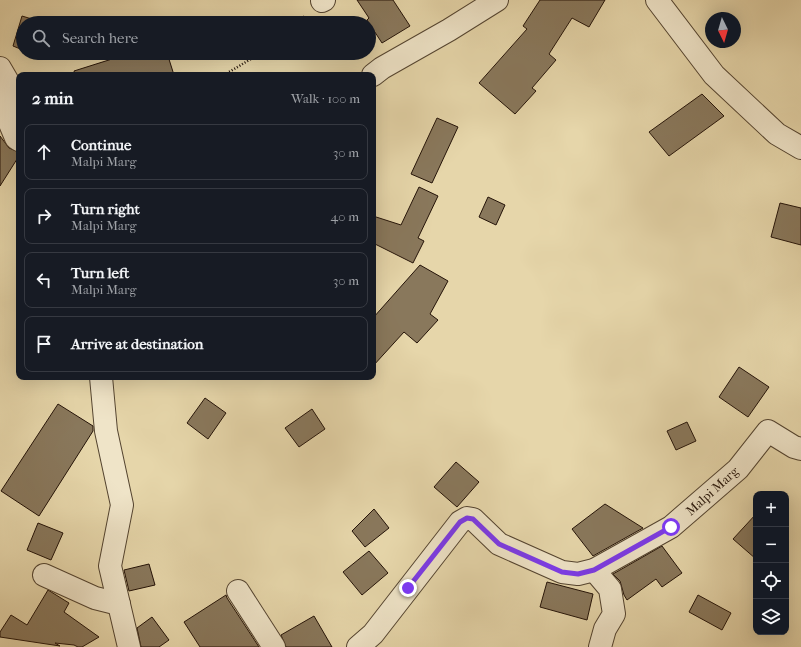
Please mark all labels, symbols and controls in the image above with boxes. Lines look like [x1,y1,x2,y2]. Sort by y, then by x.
north arrow [705,12,741,48]
search box [16,16,376,60]
icon: search [30,27,52,49]
text: Search here [62,29,138,47]
text: 2 min [32,88,73,108]
text: Walk · 100 m [291,91,360,106]
text: Continue [71,136,131,154]
icon: ahead [33,141,55,163]
text: 30 m [333,145,359,160]
text: Malpi Marg [71,154,136,169]
text: Turn right [71,200,140,218]
icon: right [33,205,55,227]
text: 40 m [331,209,359,224]
text: Malpi Marg [71,218,136,233]
text: Turn left [71,264,129,282]
icon: left [33,269,55,291]
text: 30 m [333,273,359,288]
text: Malpi Marg [71,282,136,297]
icon: arrive [33,333,55,355]
text: Arrive at destination [71,335,203,353]
street label: Malpi Marg [683,463,742,518]
map controls [753,491,789,635]
button: + [753,491,789,527]
route start [662,518,680,536]
button: − [753,527,789,563]
button: locate [753,563,789,599]
route end [399,579,417,597]
button: layers [753,599,789,635]

